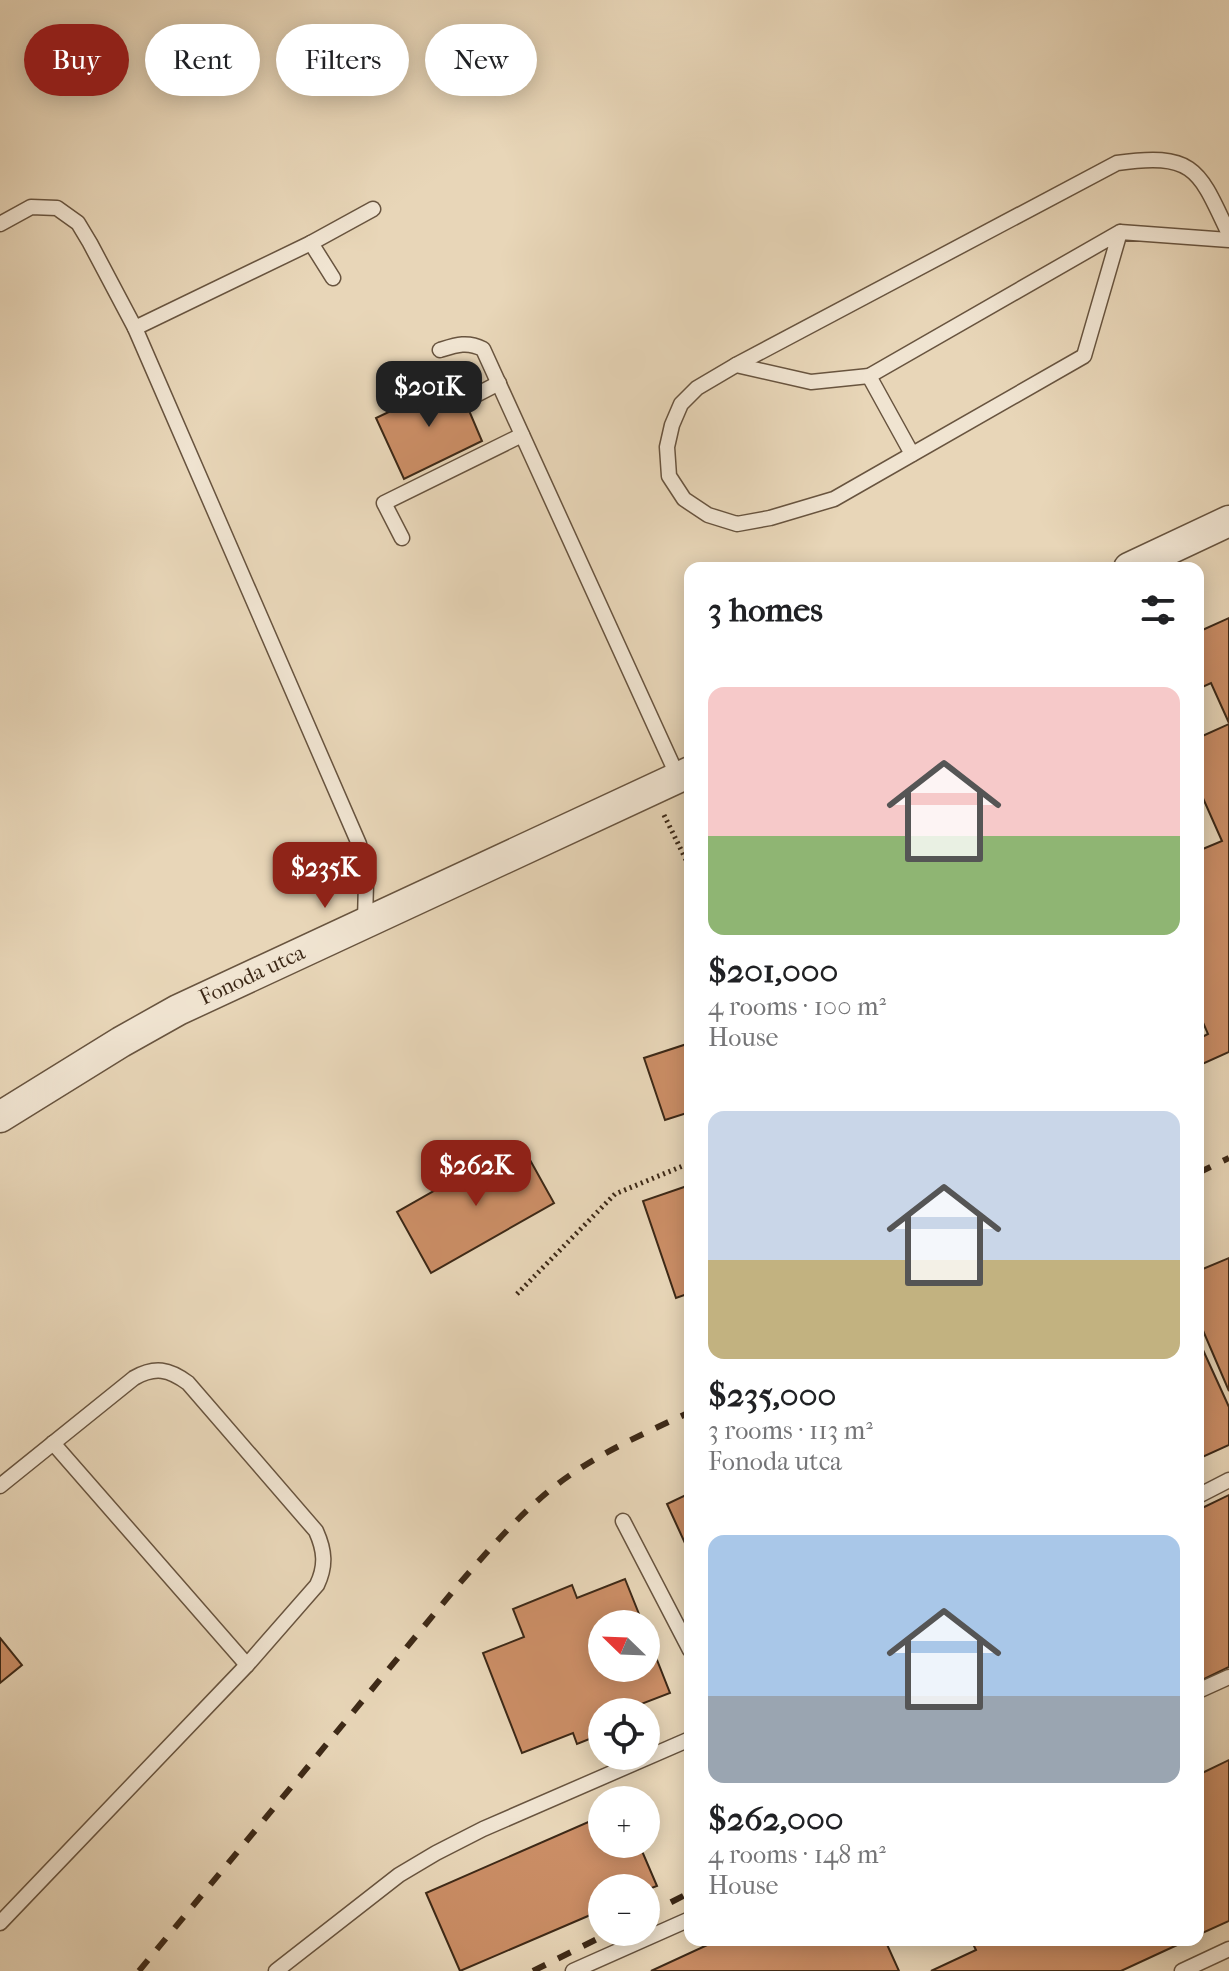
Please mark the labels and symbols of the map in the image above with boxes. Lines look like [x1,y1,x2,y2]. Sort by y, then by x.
pin: $201K [373,361,485,429]
pin: $235K [269,842,381,910]
street label: Fonoda utca [195,939,310,1011]
pin: $262K [420,1140,532,1208]
north arrow [588,1610,660,1682]

